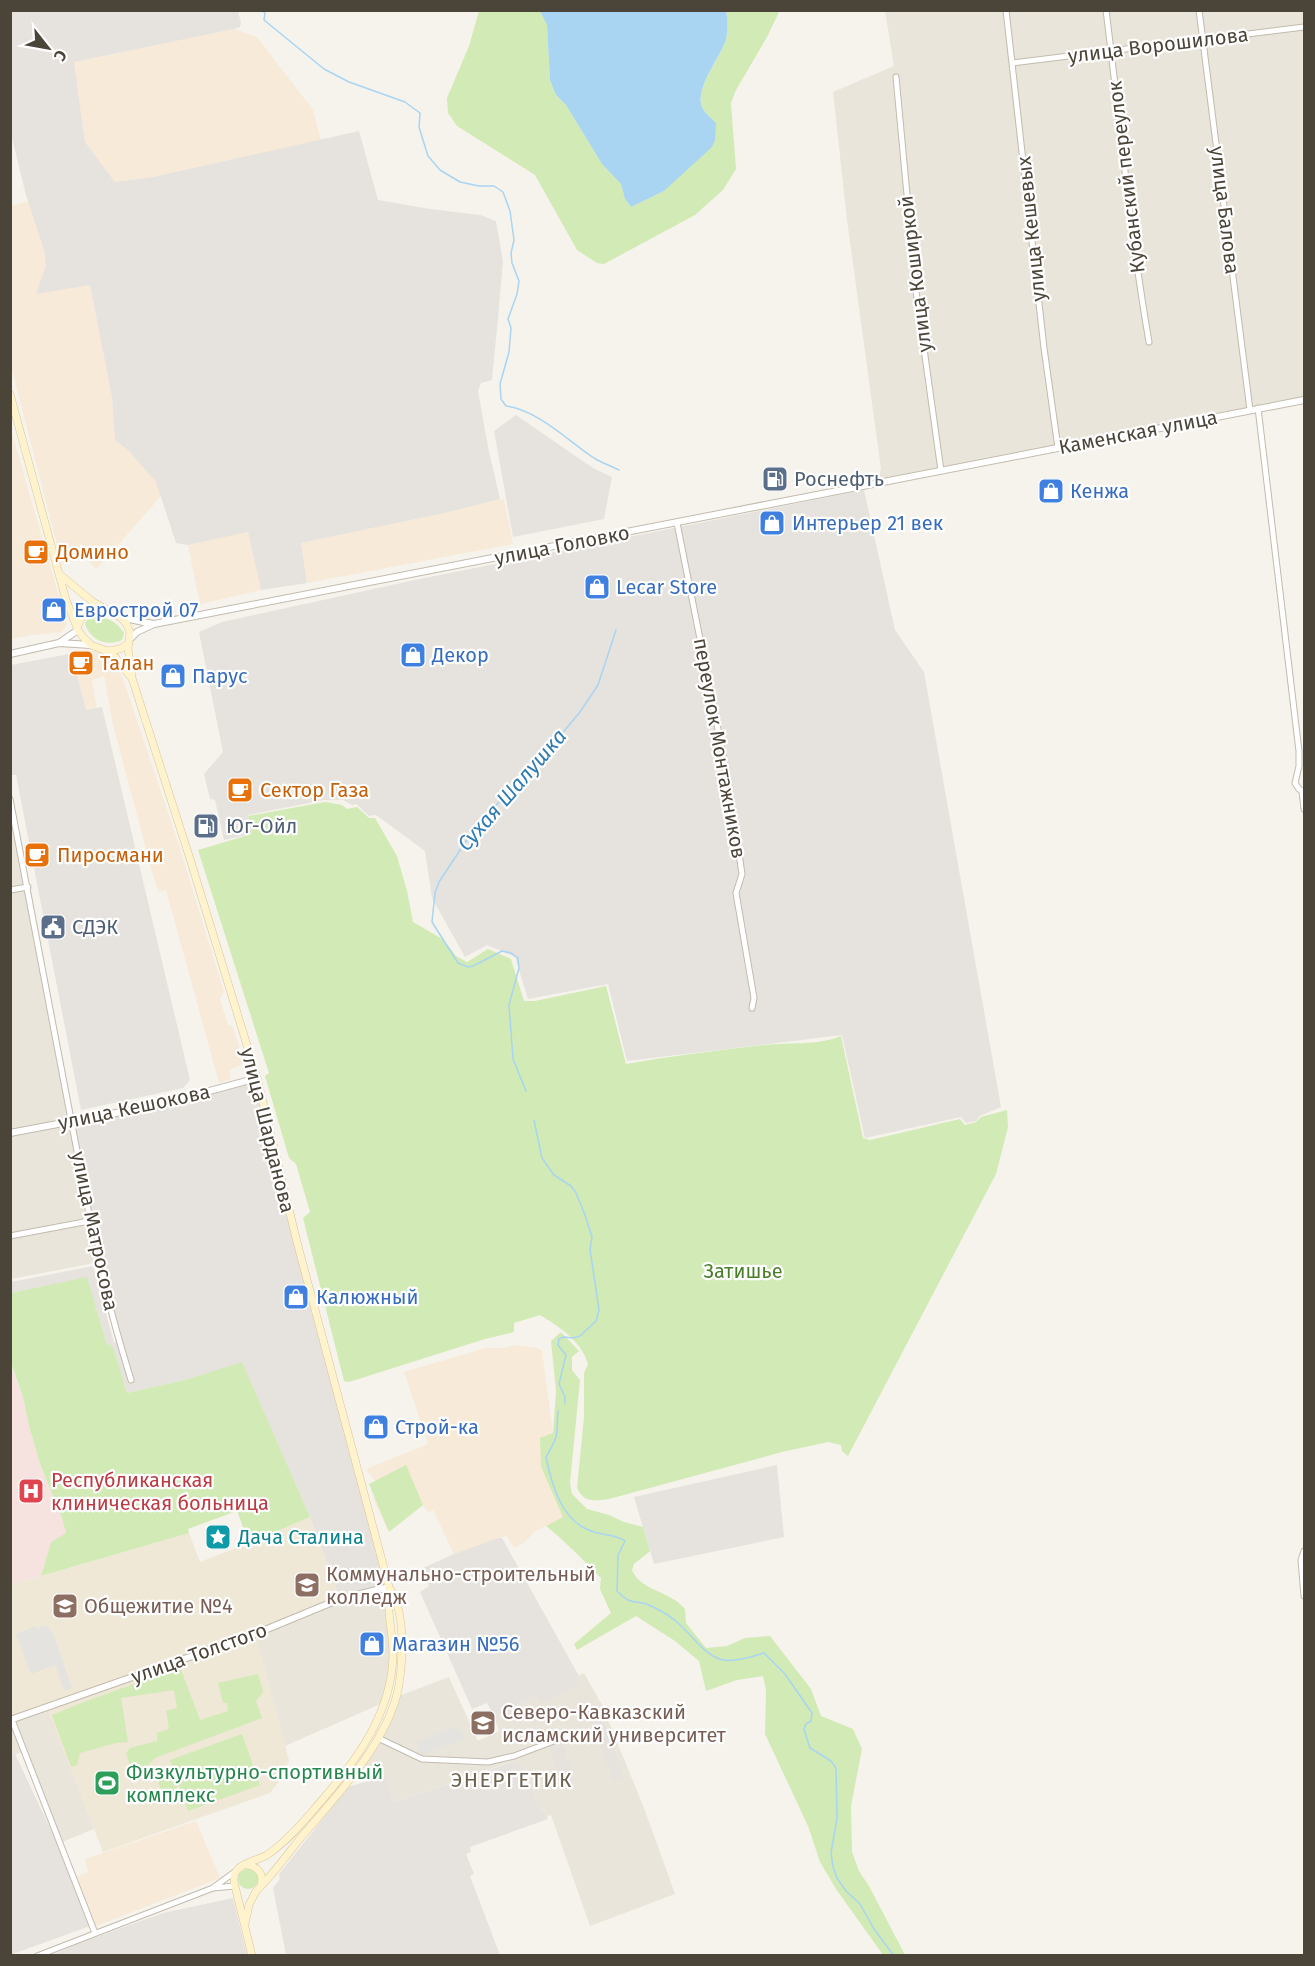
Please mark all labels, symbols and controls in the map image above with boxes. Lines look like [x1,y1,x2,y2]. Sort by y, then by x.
north arrow [18,18,78,78]
street label: улица Ворошилова [1066,22,1250,68]
text: С [50,47,71,65]
street label: Кубанский переулок [1102,79,1150,274]
street label: улица Балова [1205,145,1245,275]
street label: улица Кешевых [1011,155,1051,303]
street label: улица Коширкой [893,194,937,354]
street label: Каменская улица [1057,405,1219,459]
fuel station icon: Роснефть [760,464,790,494]
place label: Роснефть [794,467,884,491]
shop icon: Кенжа [1036,476,1066,506]
place label: Кенжа [1070,479,1129,503]
shop icon: Интерьер 21 век [757,508,787,538]
place label: Интерьер 21 век [792,511,944,535]
street label: улица Головко [492,520,632,570]
cafe icon: Домино [21,537,51,567]
place label: Домино [55,540,129,564]
shop icon: Lecar Store [582,572,612,602]
place label: Lecar Store [616,575,717,599]
shop icon: Еврострой 07 [39,595,69,625]
place label: Еврострой 07 [74,598,199,622]
street label: переулок Монтажников [689,636,751,860]
shop icon: Декор [398,640,428,670]
place label: Декор [431,643,489,667]
cafe icon: Талан [66,648,96,678]
place label: Талан [100,651,154,675]
shop icon: Парус [158,661,188,691]
place label: Парус [192,664,248,688]
water label: Сухая Шалушка [452,724,572,856]
cafe icon: Сектор Газа [225,775,255,805]
place label: Сектор Газа [260,778,369,802]
fuel station icon: Юг-Ойл [191,811,221,841]
place label: Юг-Ойл [226,814,297,838]
cafe icon: Пиросмани [22,840,52,870]
place label: Пиросмани [57,843,164,867]
public building icon: СДЭК [38,912,68,942]
place label: СДЭК [72,915,118,939]
street label: улица Шарданова [236,1045,300,1215]
street label: улица Кешокова [56,1079,212,1135]
street label: улица Матросова [66,1149,124,1313]
park label: Затишье [703,1259,783,1283]
shop icon: Калюжный [281,1282,311,1312]
place label: Калюжный [316,1285,418,1309]
shop icon: Строй-ка [361,1412,391,1442]
place label: Строй-ка [395,1415,479,1439]
place label: Республиканская клиническая больница [51,1468,269,1515]
hospital icon: Республиканская клиническая больница [16,1476,46,1506]
place icon: Дача Сталина [203,1522,233,1552]
place label: Дача Сталина [237,1525,364,1549]
place label: Коммунально-строительный колледж [326,1562,596,1609]
school or university icon: Коммунально-строительный колледж [292,1570,322,1600]
school or university icon: Общежитие №4 [50,1591,80,1621]
place label: Общежитие №4 [84,1594,233,1618]
street label: улица Толстого [128,1617,270,1689]
shop icon: Магазин №56 [357,1629,387,1659]
place label: Магазин №56 [392,1632,519,1656]
place label: Северо-Кавказский исламский университет [502,1700,727,1747]
school or university icon: Северо-Кавказский исламский университет [468,1708,498,1738]
place label: Физкультурно-спортивный комплекс [126,1760,383,1807]
district label: ЭНЕРГЕТИК [451,1767,573,1793]
sports icon: Физкультурно-спортивный комплекс [92,1768,122,1798]

